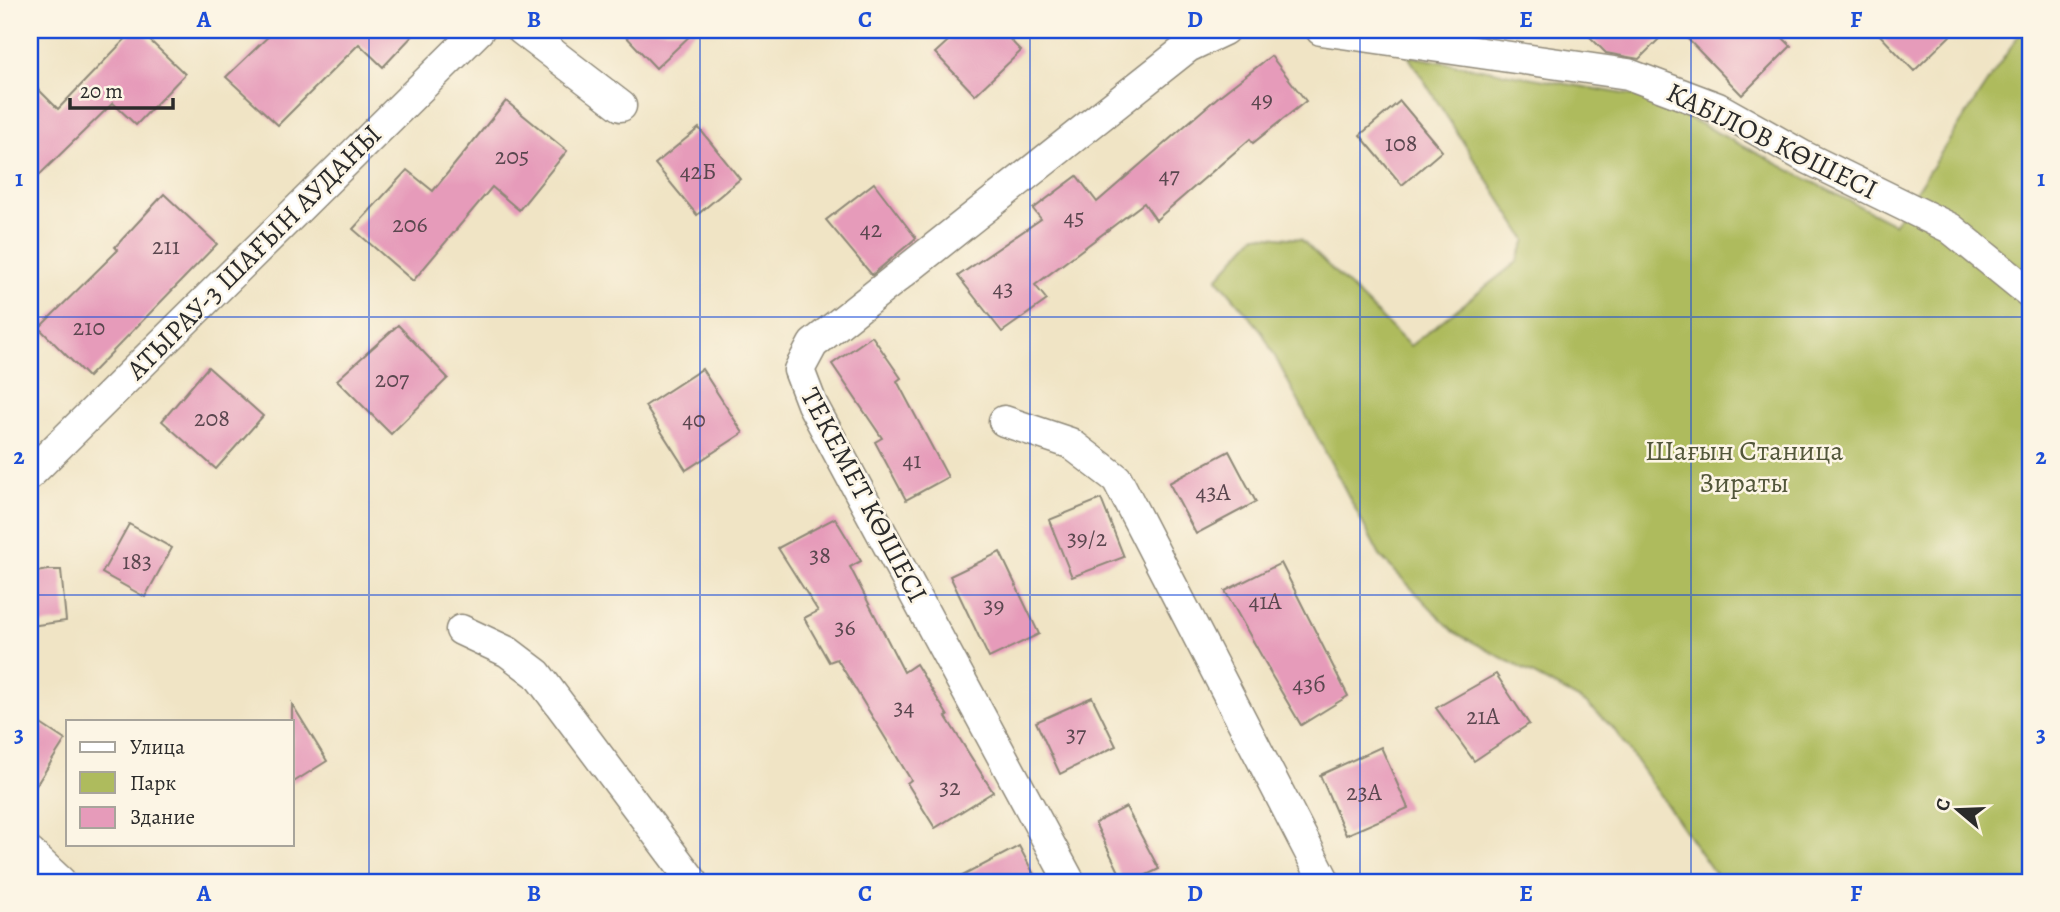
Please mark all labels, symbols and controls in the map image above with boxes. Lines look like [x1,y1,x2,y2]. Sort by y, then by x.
text: A [196,4,212,35]
text: B [527,4,541,35]
text: C [858,4,872,35]
text: D [1187,4,1203,35]
text: E [1519,4,1533,35]
text: F [1850,4,1863,35]
scale bar [70,66,173,110]
street label: КАБІЛОВ КӨШЕСІ [1660,73,1884,209]
text: 20 m [80,77,123,105]
house number: 49 [1251,83,1273,115]
street label: АТЫРАУ-3 ШАҒЫН АУДАНЫ [117,116,390,389]
house number: 108 [1385,127,1417,159]
house number: 205 [495,140,529,172]
house number: 42Б [680,155,716,187]
house number: 47 [1159,159,1180,191]
text: 1 [15,163,23,194]
text: 1 [2037,163,2045,194]
house number: 45 [1063,201,1085,233]
house number: 206 [392,208,428,240]
house number: 42 [860,213,882,245]
house number: 211 [152,230,180,262]
house number: 43 [993,272,1013,304]
house number: 210 [73,311,105,343]
house number: 207 [375,363,410,395]
street label: ТЕКЕМЕТ КӨШЕСІ [791,381,937,609]
house number: 208 [194,402,230,434]
house number: 40 [682,403,706,435]
park label: Шағын Станица Зираты [1645,432,1843,502]
text: 2 [13,441,25,472]
text: 2 [2035,441,2047,472]
house number: 41 [902,444,922,476]
house number: 43А [1196,476,1231,508]
house number: 39/2 [1067,522,1107,554]
house number: 38 [809,539,831,571]
house number: 183 [122,545,152,577]
house number: 41А [1248,585,1283,617]
house number: 39 [984,589,1004,621]
house number: 36 [834,611,856,643]
house number: 43б [1292,668,1326,700]
house number: 34 [894,691,915,723]
house number: 21А [1466,700,1501,732]
house number: 37 [1066,718,1087,750]
text: 3 [14,719,24,750]
text: 3 [2036,719,2046,750]
legend [66,720,294,846]
text: Улица [130,733,185,761]
text: Парк [130,769,176,797]
house number: 32 [939,771,961,803]
house number: 23А [1346,776,1383,808]
north arrow [1924,776,1994,846]
text: С [1929,795,1957,815]
text: Здание [130,803,195,831]
text: A [196,878,212,909]
text: B [527,878,541,909]
text: C [858,878,872,909]
text: D [1187,878,1203,909]
text: E [1519,878,1533,909]
text: F [1850,878,1863,909]

